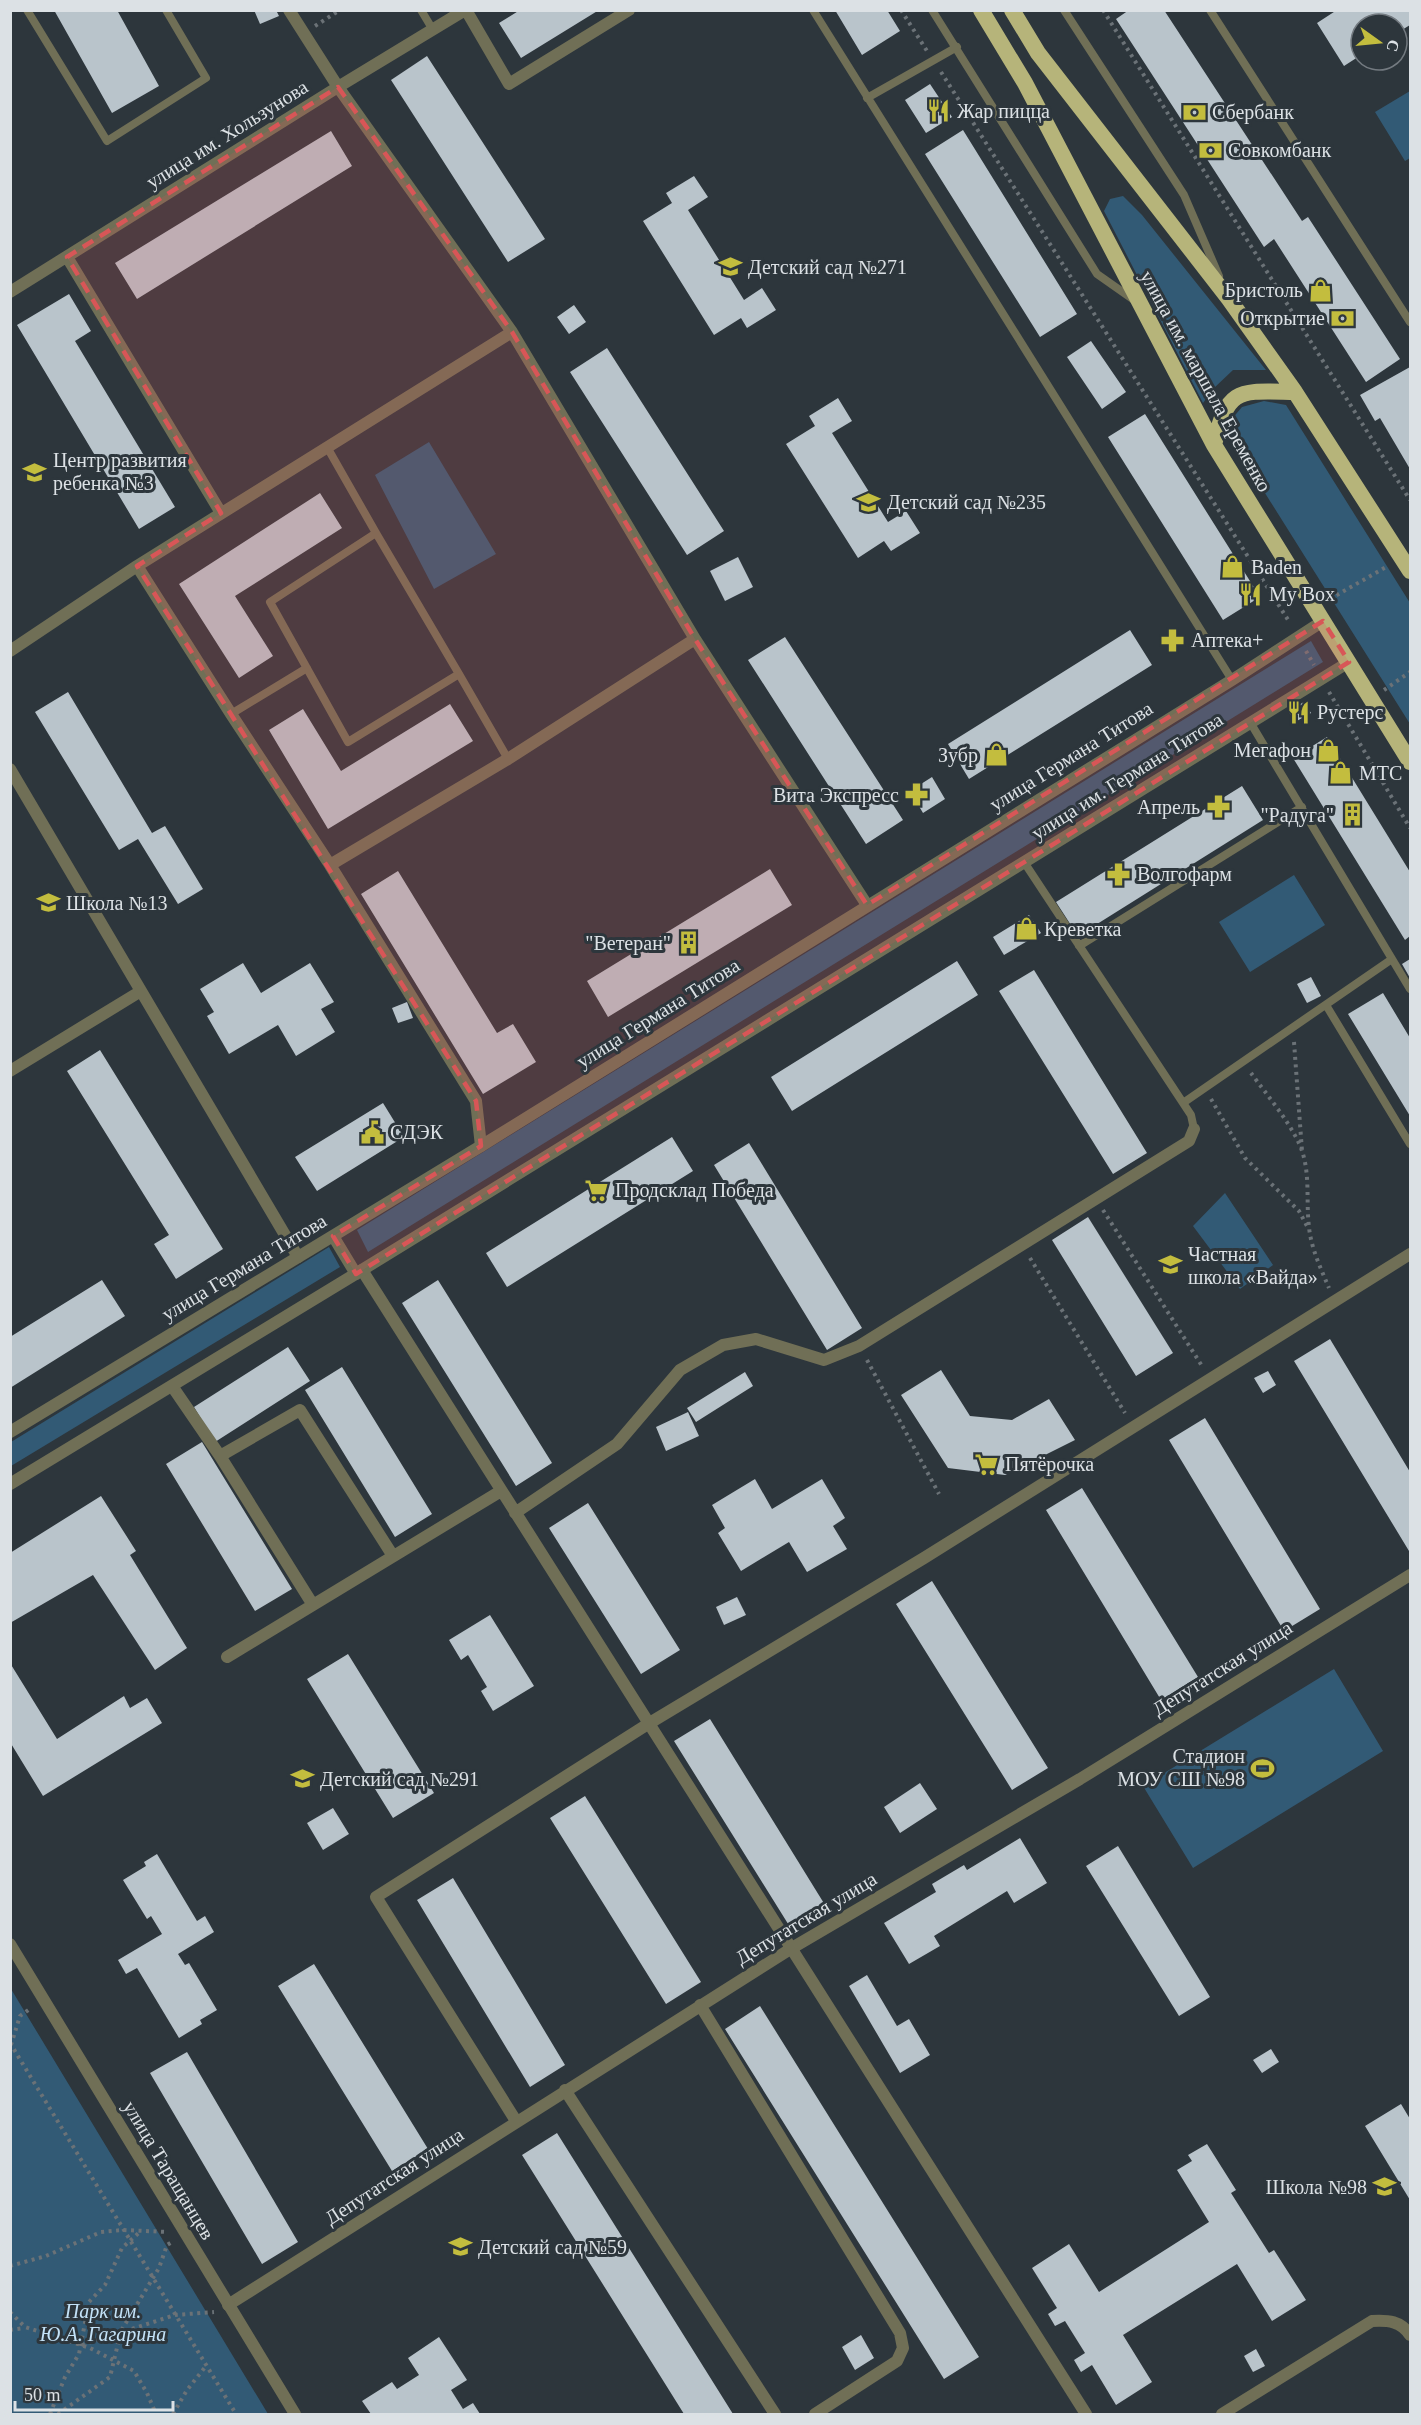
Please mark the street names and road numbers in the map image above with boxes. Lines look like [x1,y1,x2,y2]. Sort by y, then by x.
street label: улица им. Хользунова [142,75,312,193]
street label: улица им. маршала Еременко [1135,267,1276,496]
street label: улица Германа Титова [985,697,1157,816]
street label: улица им. Германа Титова [1027,708,1227,845]
street label: улица Германа Титова [572,954,744,1073]
street label: улица Германа Титова [158,1209,331,1326]
street label: Депутатская улица [1148,1616,1297,1721]
street label: Депутатская улица [732,1867,881,1970]
street label: улица Таращанцев [118,2097,219,2244]
street label: Депутатская улица [321,2123,468,2230]

